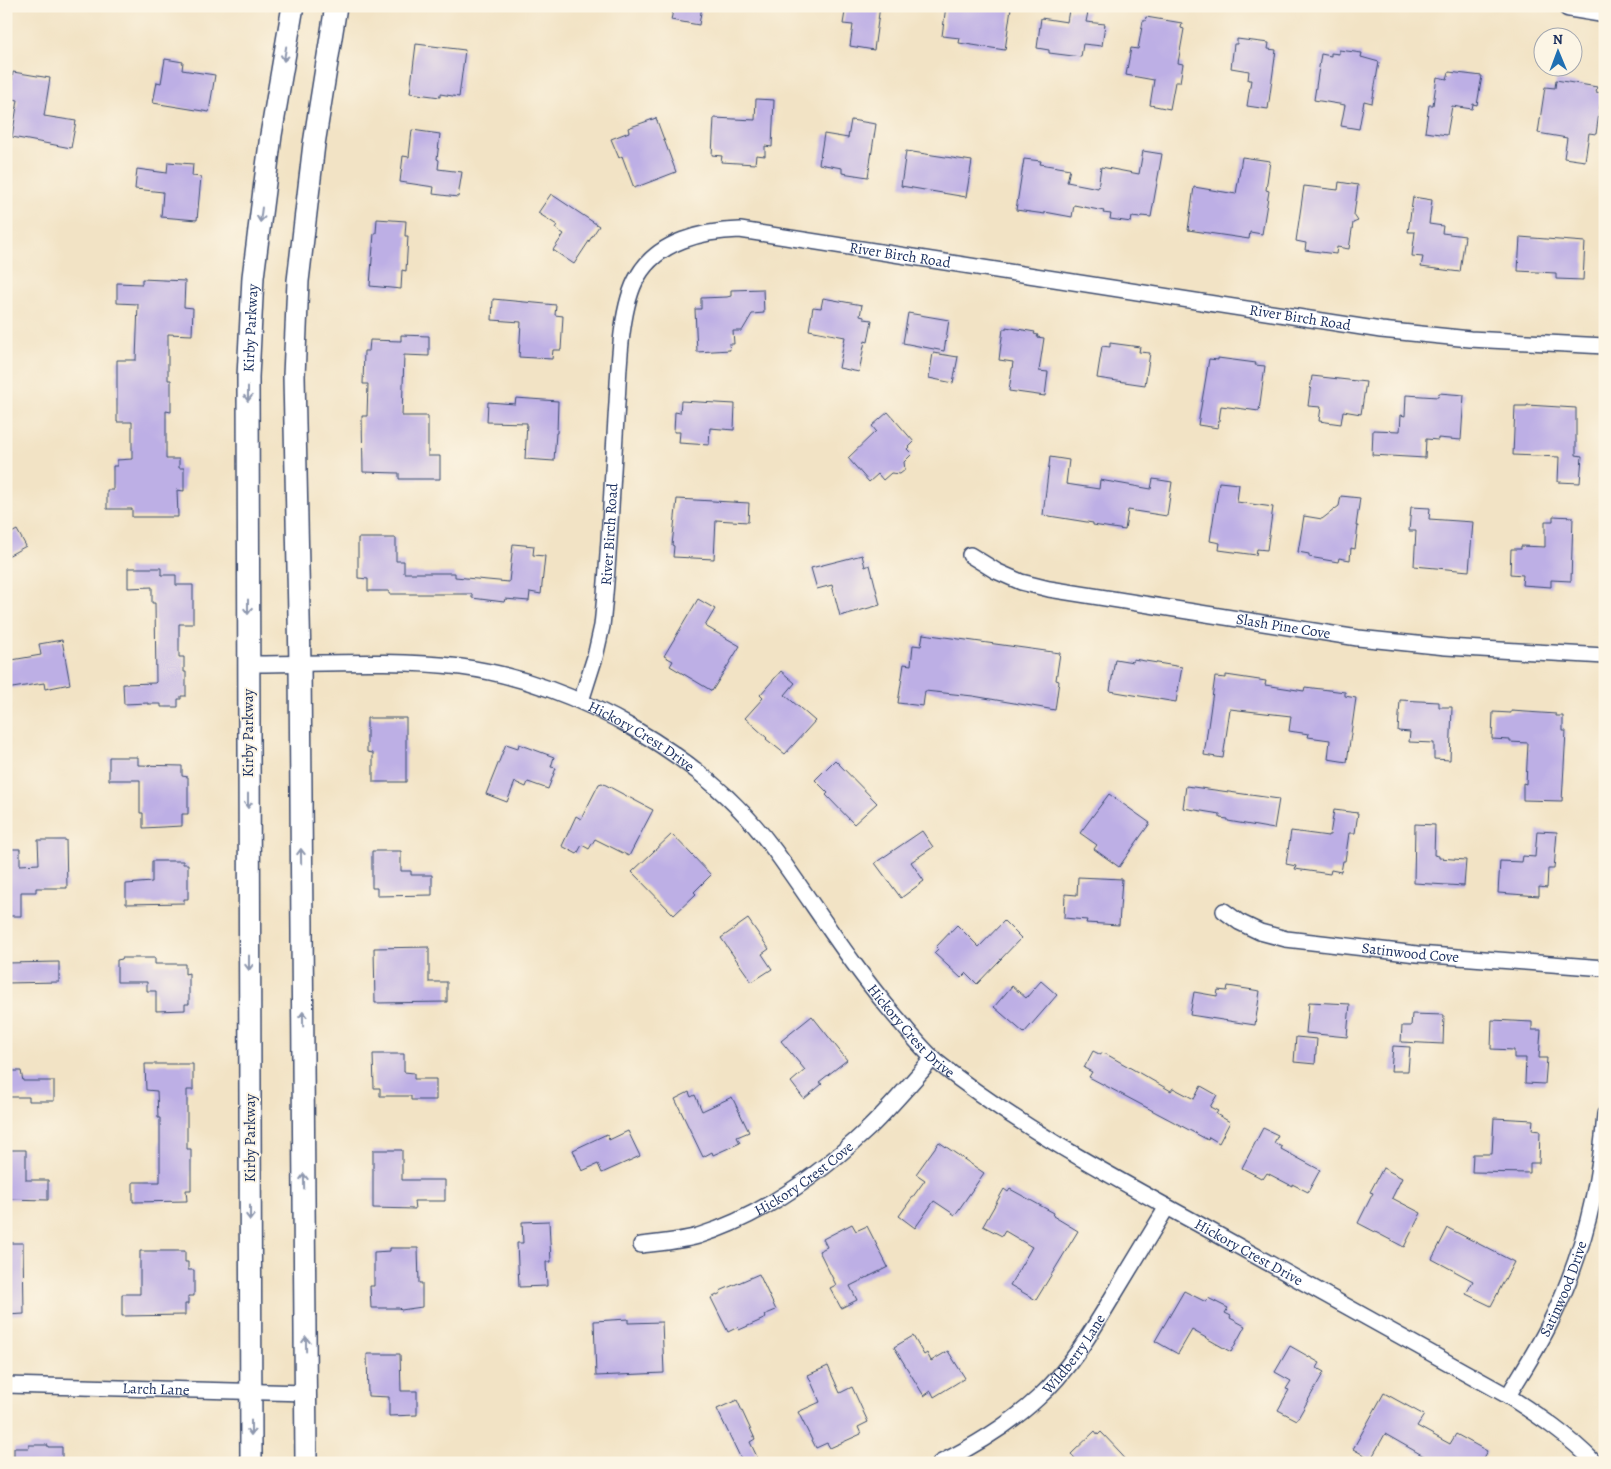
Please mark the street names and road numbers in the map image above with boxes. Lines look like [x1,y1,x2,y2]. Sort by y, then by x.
street label: River Birch Road [848,237,953,273]
street label: Kirby Parkway [238,283,263,373]
street label: River Birch Road [1248,300,1353,335]
street label: River Birch Road [596,482,622,586]
street label: Slash Pine Cove [1235,609,1332,644]
street label: Kirby Parkway [238,689,258,777]
street label: Hickory Crest Drive [585,696,699,776]
street label: Satinwood Cove [1361,938,1460,967]
street label: Hickory Crest Drive [863,980,959,1083]
street label: Kirby Parkway [240,1094,260,1182]
street label: Hickory Crest Cove [751,1137,858,1220]
street label: Hickory Crest Drive [1191,1214,1307,1290]
street label: Satinwood Drive [1535,1238,1592,1340]
street label: Wildberry Lane [1037,1310,1110,1399]
street label: Larch Lane [122,1378,190,1400]

